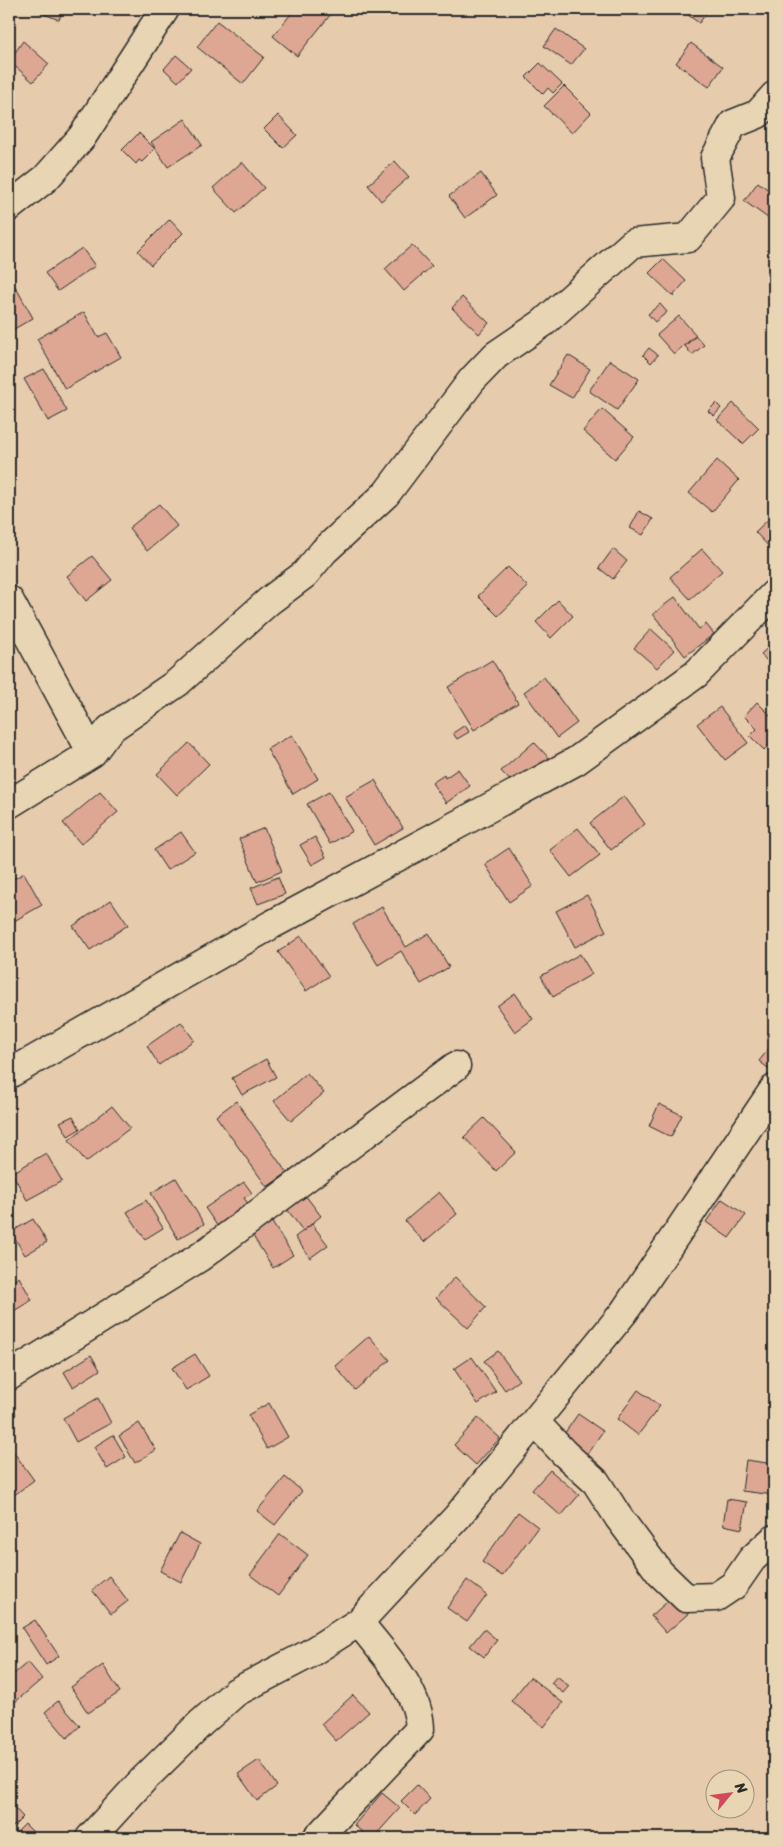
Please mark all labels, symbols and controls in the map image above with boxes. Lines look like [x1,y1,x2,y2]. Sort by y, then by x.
north arrow [706,1770,756,1820]
text: N [727,1777,754,1799]

